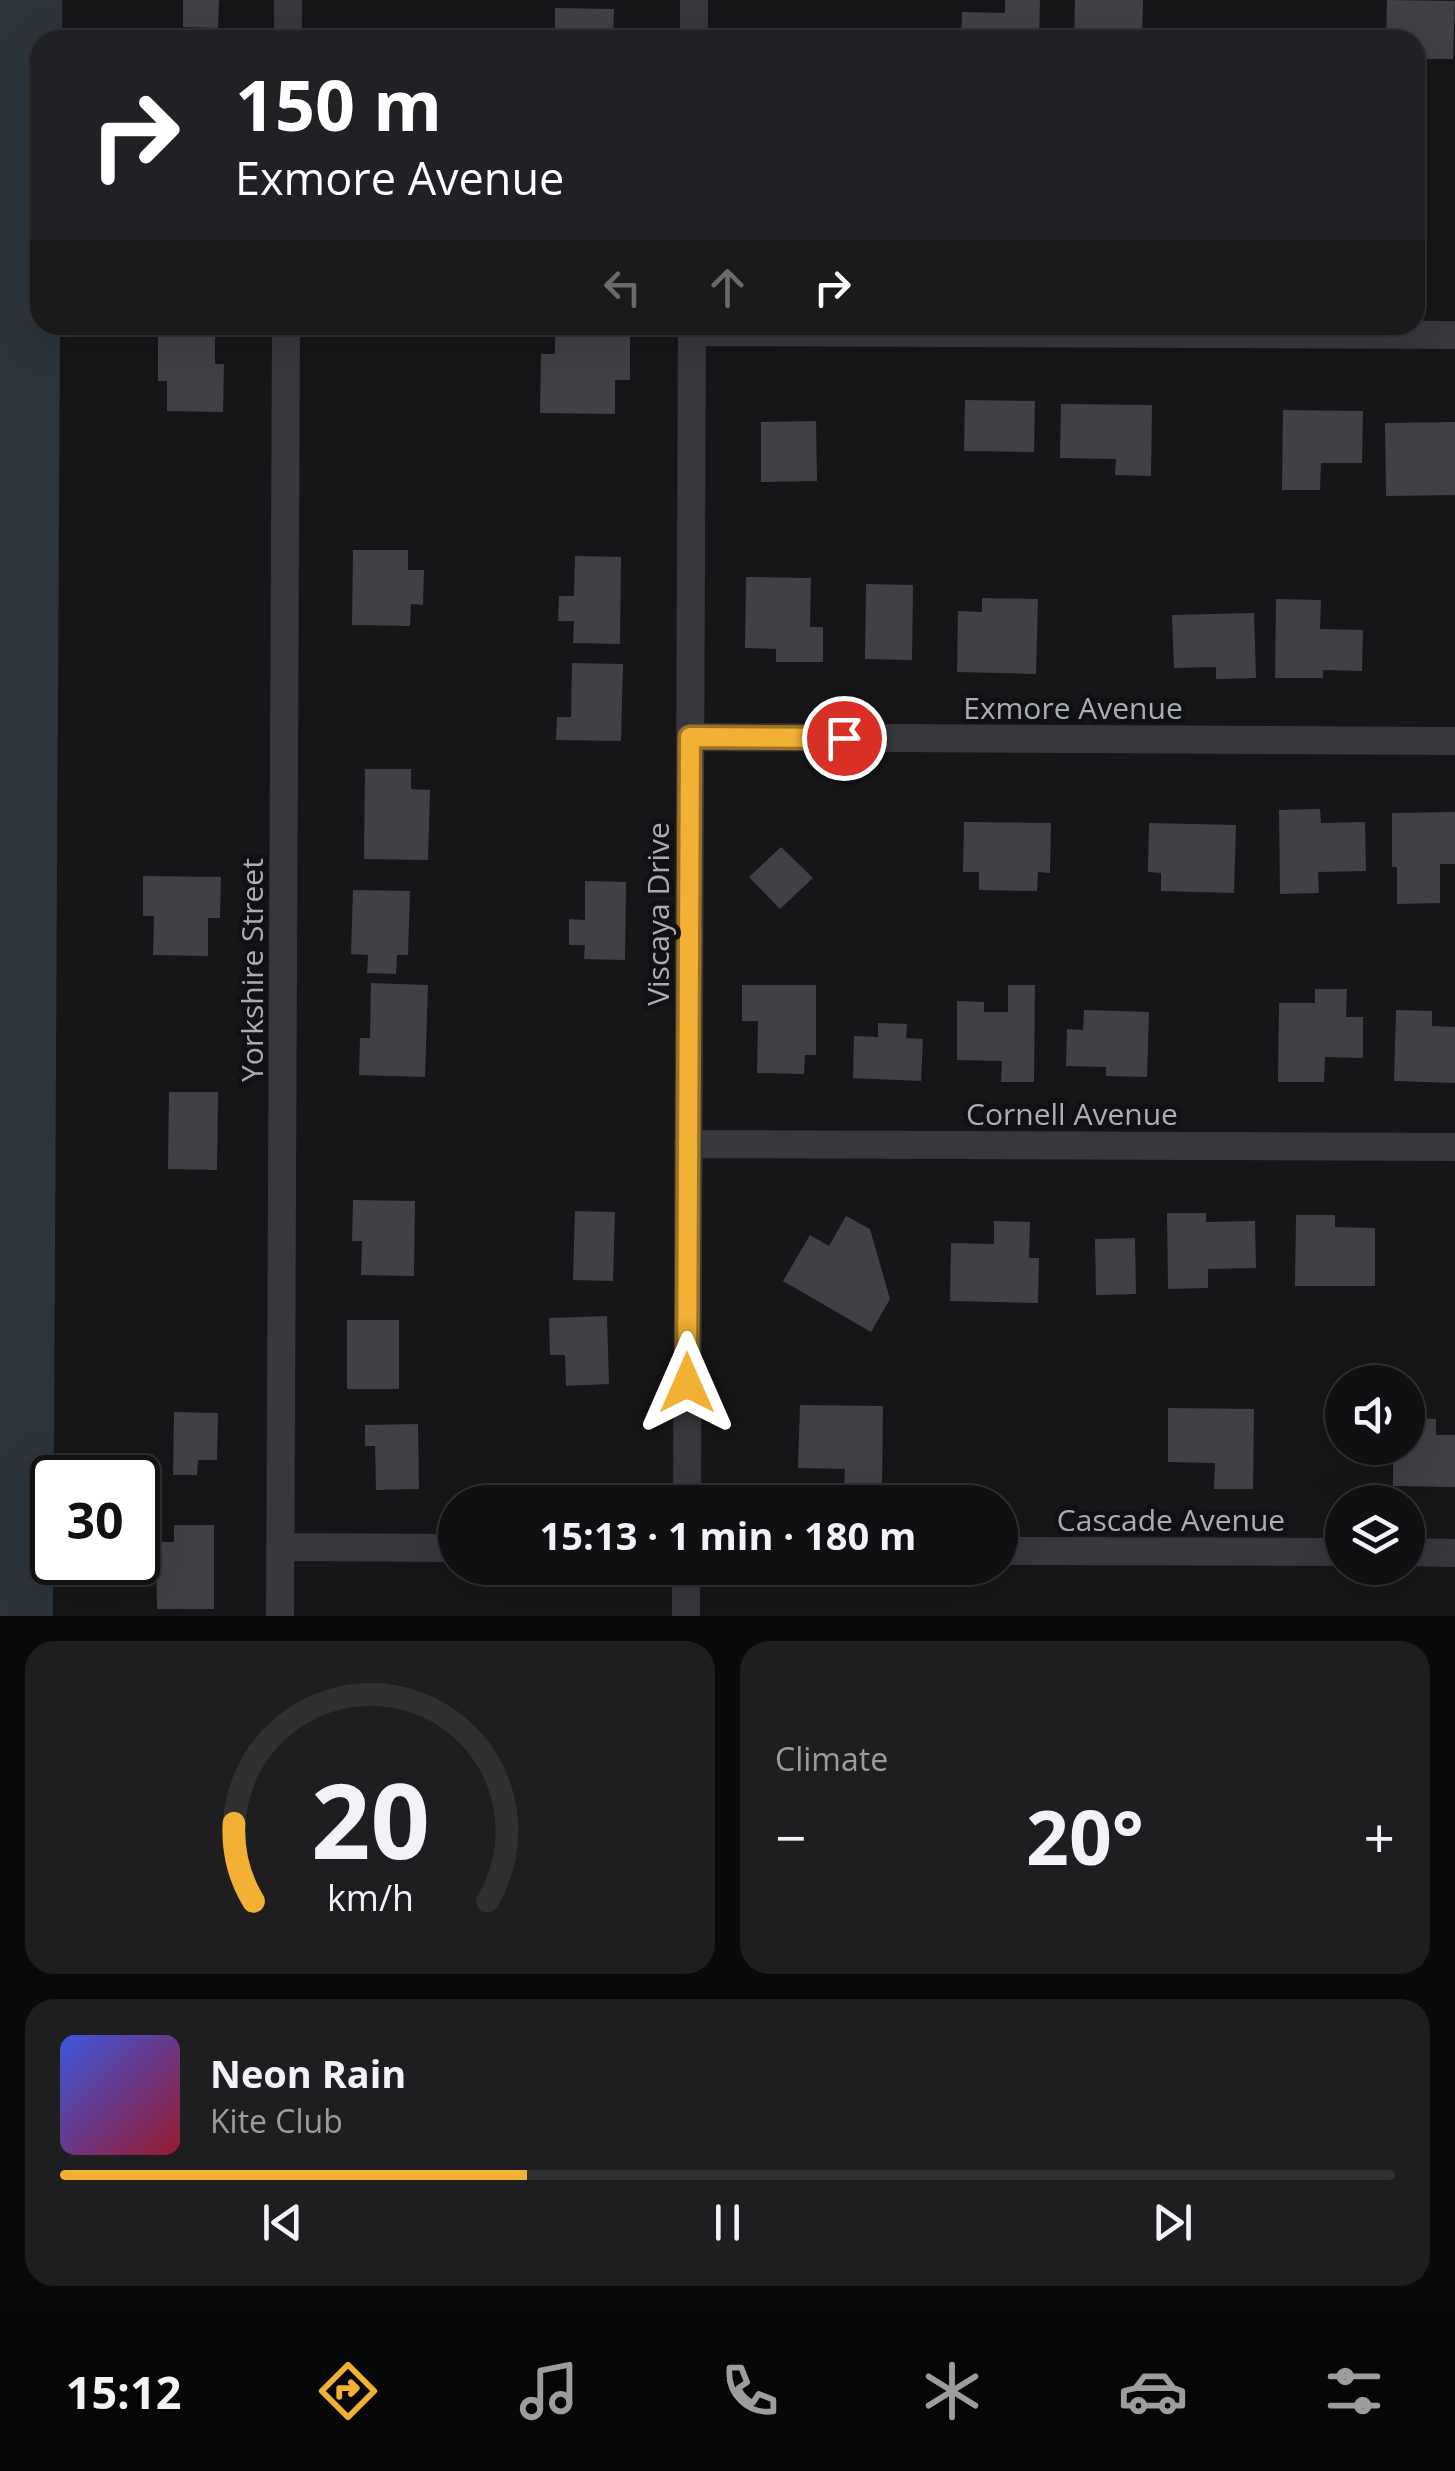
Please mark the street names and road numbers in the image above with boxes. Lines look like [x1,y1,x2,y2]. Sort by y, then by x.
street label: Exmore Avenue [963,687,1183,728]
street label: Viscaya Drive [637,822,678,1006]
street label: Yorkshire Street [231,858,272,1082]
street label: Cornell Avenue [966,1093,1178,1134]
street label: Cascade Avenue [1057,1499,1285,1540]

